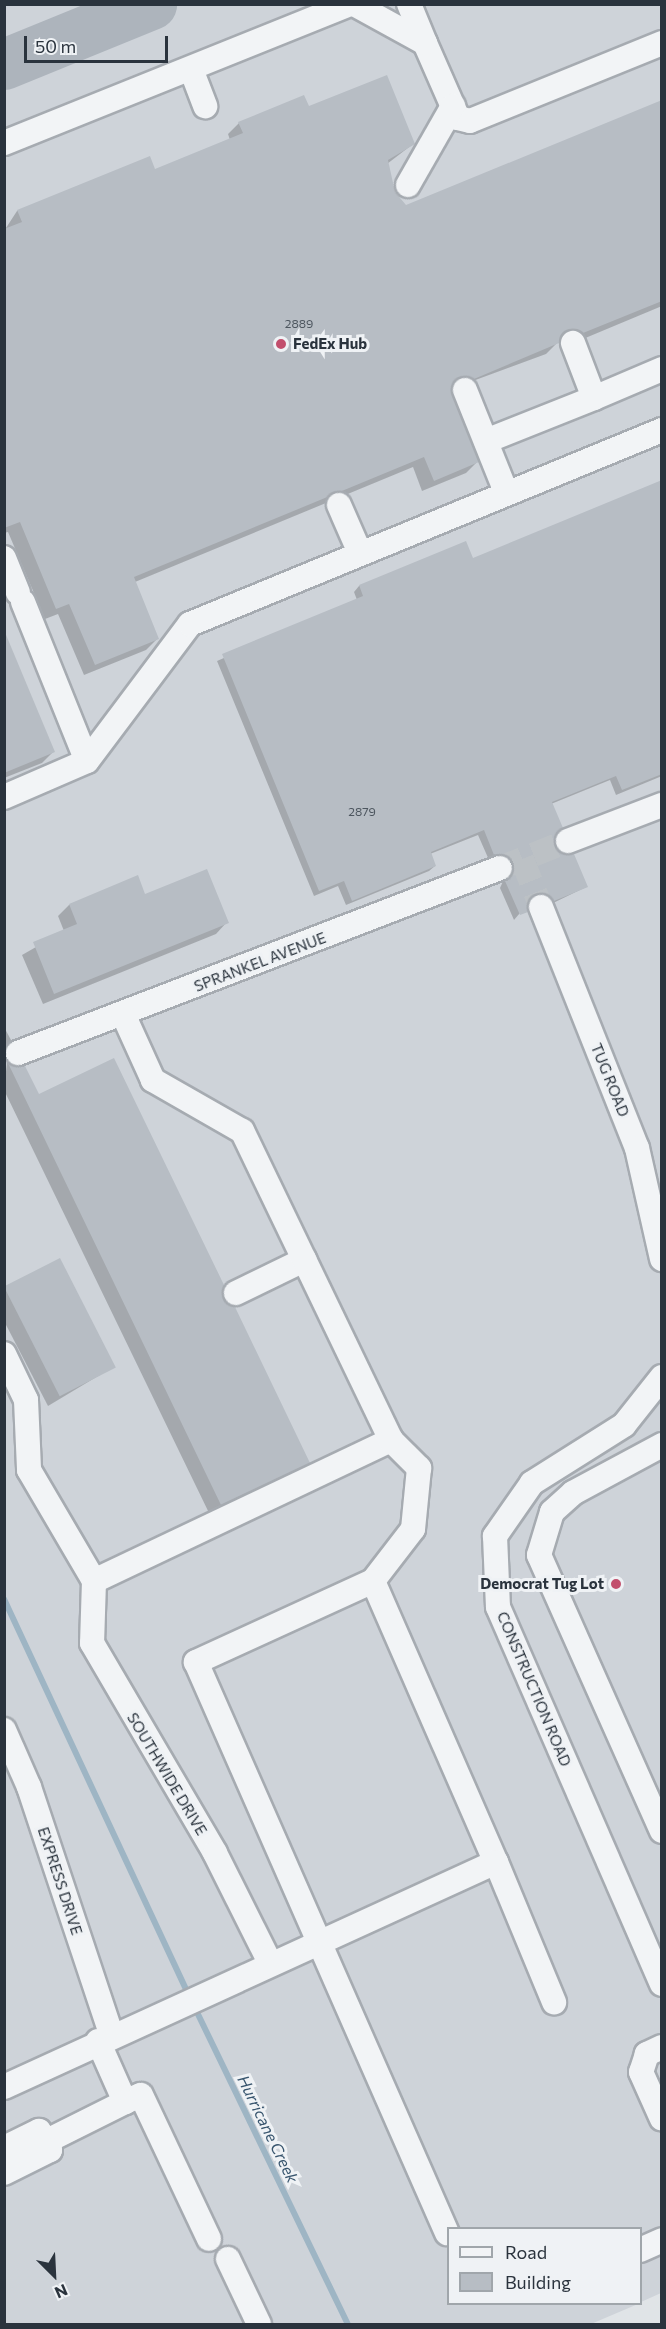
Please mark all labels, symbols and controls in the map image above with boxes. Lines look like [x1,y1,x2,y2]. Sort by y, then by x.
scale bar [27,24,171,62]
text: 50 m [35,35,76,57]
house number: 2889 [285,317,313,331]
place label: FedEx Hub [293,335,367,353]
marker: FedEx Hub [274,337,288,351]
house number: 2879 [348,805,376,819]
street label: SPRANKEL AVENUE [191,929,329,995]
street label: TUG ROAD [587,1041,633,1119]
place label: Democrat Tug Lot [480,1575,604,1593]
marker: Democrat Tug Lot [609,1577,623,1591]
street label: CONSTRUCTION ROAD [493,1609,575,1769]
street label: SOUTHWIDE DRIVE [123,1710,211,1838]
street label: EXPRESS DRIVE [34,1825,86,1937]
water label: Hurricane Creek [234,2072,302,2186]
legend [447,2227,642,2305]
text: Road [505,2241,547,2263]
north arrow [24,2245,84,2305]
text: Building [505,2271,571,2293]
text: N [52,2281,71,2303]

